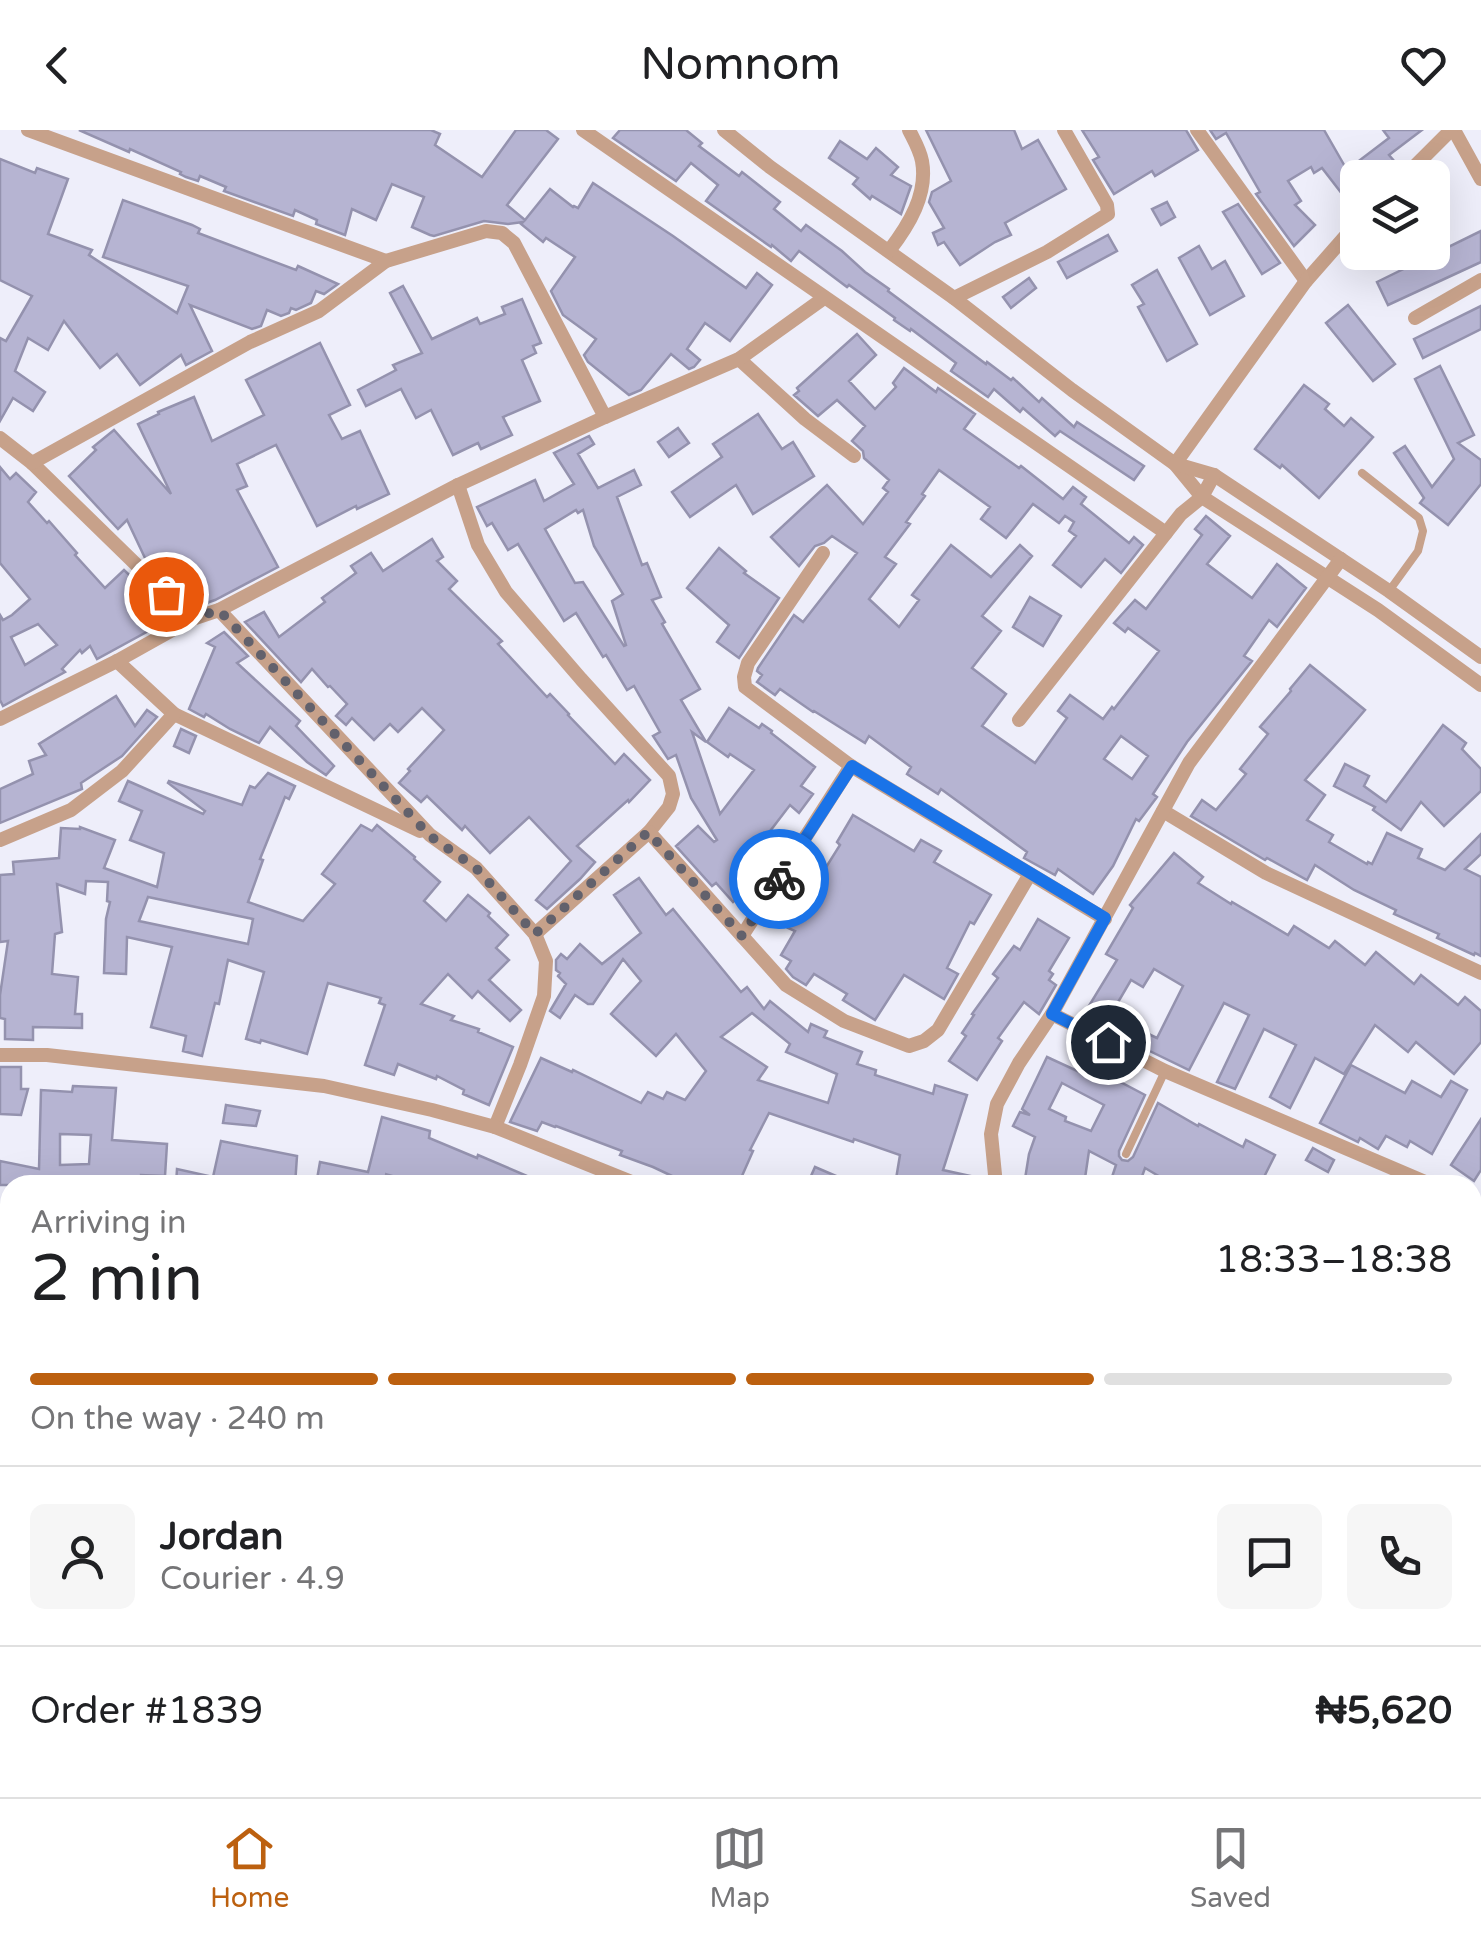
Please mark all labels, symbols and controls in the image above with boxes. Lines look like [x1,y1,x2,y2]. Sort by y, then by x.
icon: back [30,38,85,93]
text: Nomnom [640,38,841,92]
icon: heart [1396,38,1451,93]
map controls [1340,160,1450,270]
button: layers [1340,160,1450,270]
pin [124,552,209,637]
icon: bag [139,567,194,622]
courier [729,829,829,929]
icon: bike [752,852,807,907]
pin [1066,1000,1151,1085]
icon: home [1081,1015,1136,1070]
text: Arriving in [30,1204,187,1242]
text: 18:33–18:38 [1215,1237,1452,1283]
text: 2 min [30,1240,203,1319]
text: On the way · 240 m [30,1400,325,1438]
button: person [30,1504,135,1609]
button: chat [1217,1504,1322,1609]
button: phone [1347,1504,1452,1609]
text: Jordan [160,1514,283,1560]
text: Courier · 4.9 [160,1560,345,1598]
text: Order #1839 [30,1688,263,1734]
text: ₦5,620 [1315,1688,1452,1734]
tab: Home [210,1821,289,1915]
tab: Map [709,1821,770,1915]
tab: Saved [1190,1821,1271,1915]

